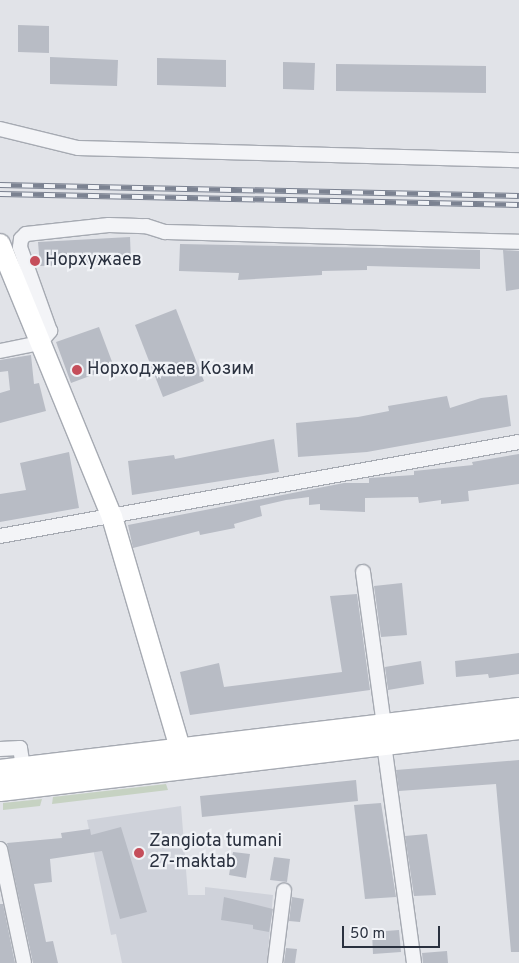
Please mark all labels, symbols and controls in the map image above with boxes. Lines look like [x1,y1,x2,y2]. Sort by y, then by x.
place label: Норхужаев [45,250,142,272]
marker: Норхужаев [29,255,41,267]
place label: Норходжаев Козим [87,359,254,381]
marker: Норходжаев Козим [71,364,83,376]
place label: Zangiota tumani 27-maktab [149,832,282,874]
marker: Zangiota tumani 27-maktab [133,847,145,859]
scale bar [344,916,442,948]
text: 50 m [350,925,385,944]

